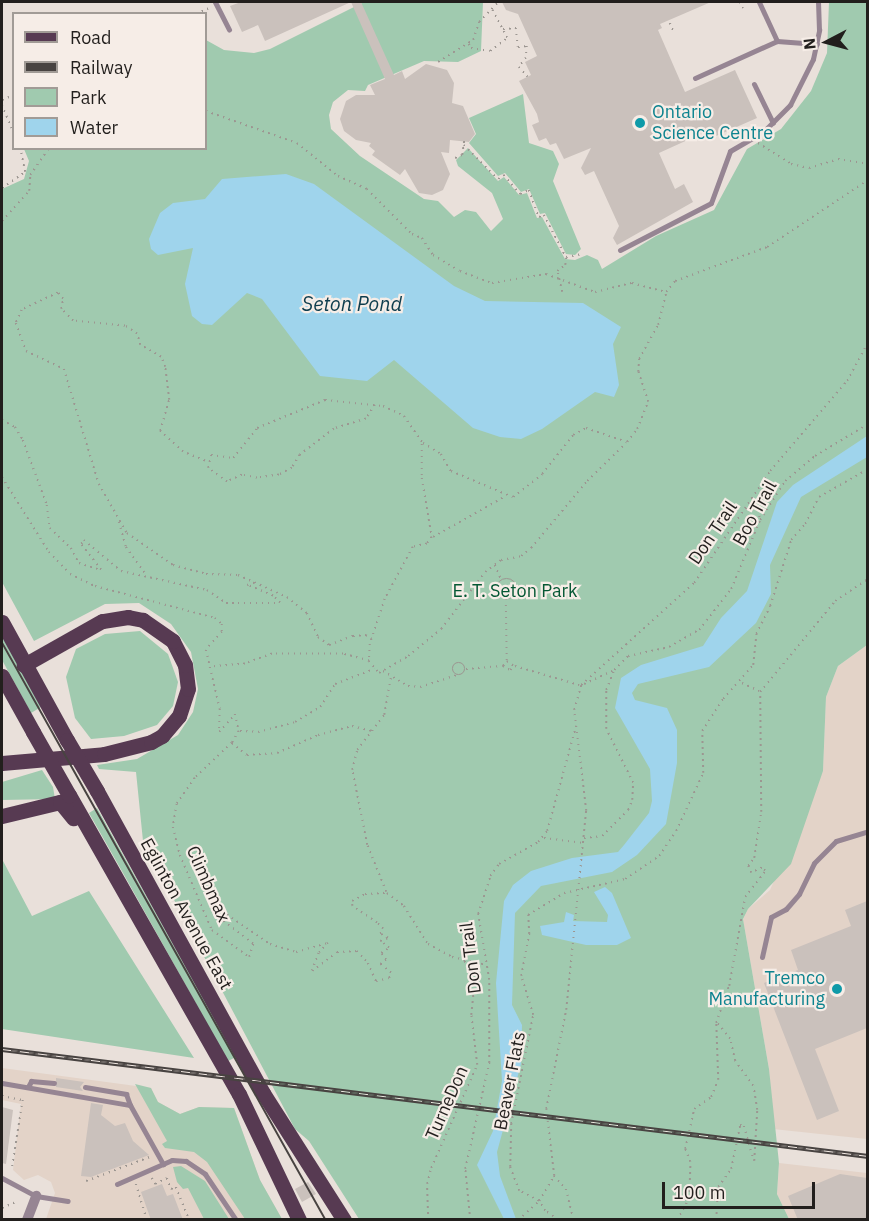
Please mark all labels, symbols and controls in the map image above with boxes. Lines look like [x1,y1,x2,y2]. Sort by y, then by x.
legend [12,12,207,150]
north arrow [797,12,857,72]
text: Road [70,26,111,49]
text: N [799,37,820,51]
text: Railway [70,56,132,79]
text: Park [70,86,106,109]
place label: Ontario Science Centre [652,102,773,144]
text: Water [70,116,118,139]
marker: Ontario Science Centre [633,116,647,130]
water label: Seton Pond [302,291,402,315]
street label: Boo Trail [728,477,782,549]
street label: Don Trail [684,497,742,569]
park label: E. T. Seton Park [452,580,578,602]
street label: Eglinton Avenue East [135,835,237,993]
street label: Climbmax [182,843,234,925]
street label: Don Trail [456,921,486,995]
place label: Tremco Manufacturing [708,968,825,1010]
marker: Tremco Manufacturing [830,982,844,996]
street label: Beaver Flats [490,1030,530,1132]
street label: TurneDon [421,1063,473,1143]
scale bar [665,1170,818,1208]
text: 100 m [673,1181,725,1204]

